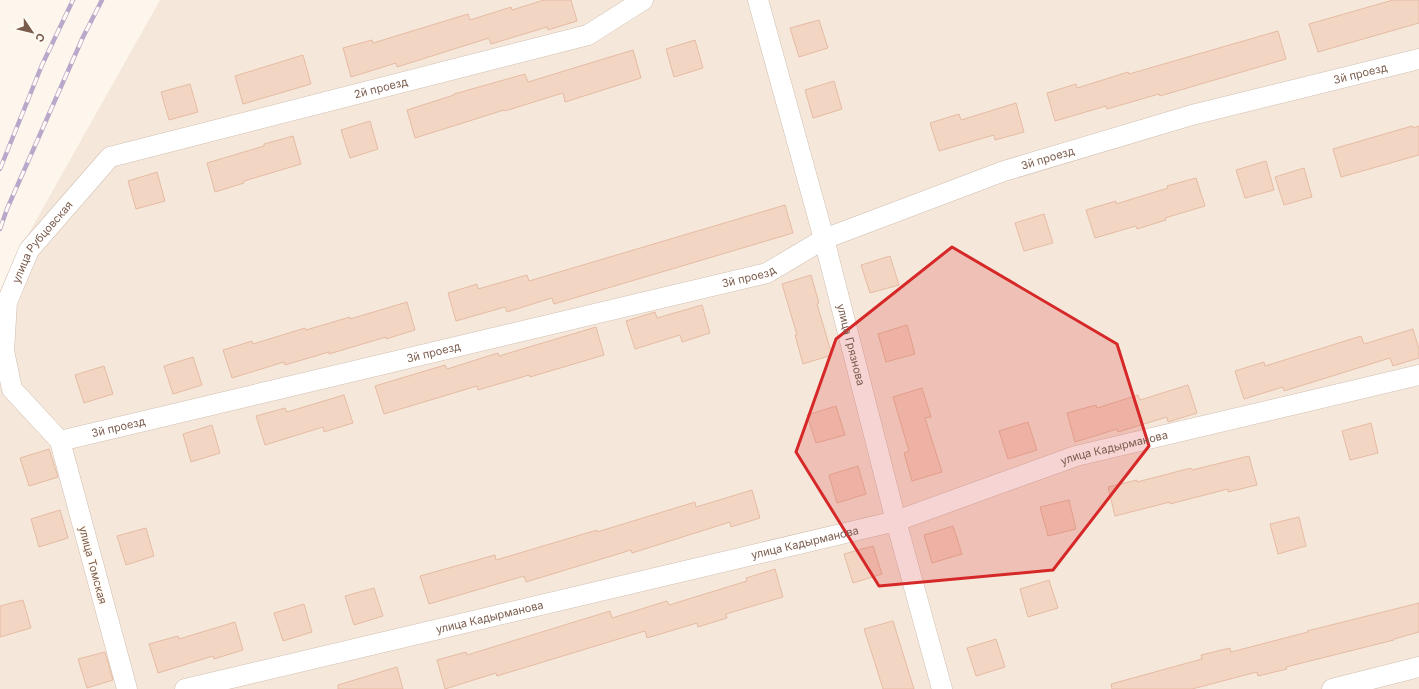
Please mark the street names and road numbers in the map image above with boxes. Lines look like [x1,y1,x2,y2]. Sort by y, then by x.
street label: 3й проезд [1332,60,1389,87]
street label: 2й проезд [353,74,409,101]
street label: 3й проезд [1019,143,1076,173]
street label: улица Рубцовская [9,198,76,285]
street label: 3й проезд [720,262,778,290]
street label: улица Грязнова [834,302,868,387]
street label: 3й проезд [405,339,462,365]
street label: 3й проезд [90,414,147,440]
street label: улица Кадырманова [1059,428,1169,468]
street label: улица Кадырманова [750,523,860,562]
street label: улица Томская [76,524,110,606]
street label: улица Кадырманова [434,598,545,636]

